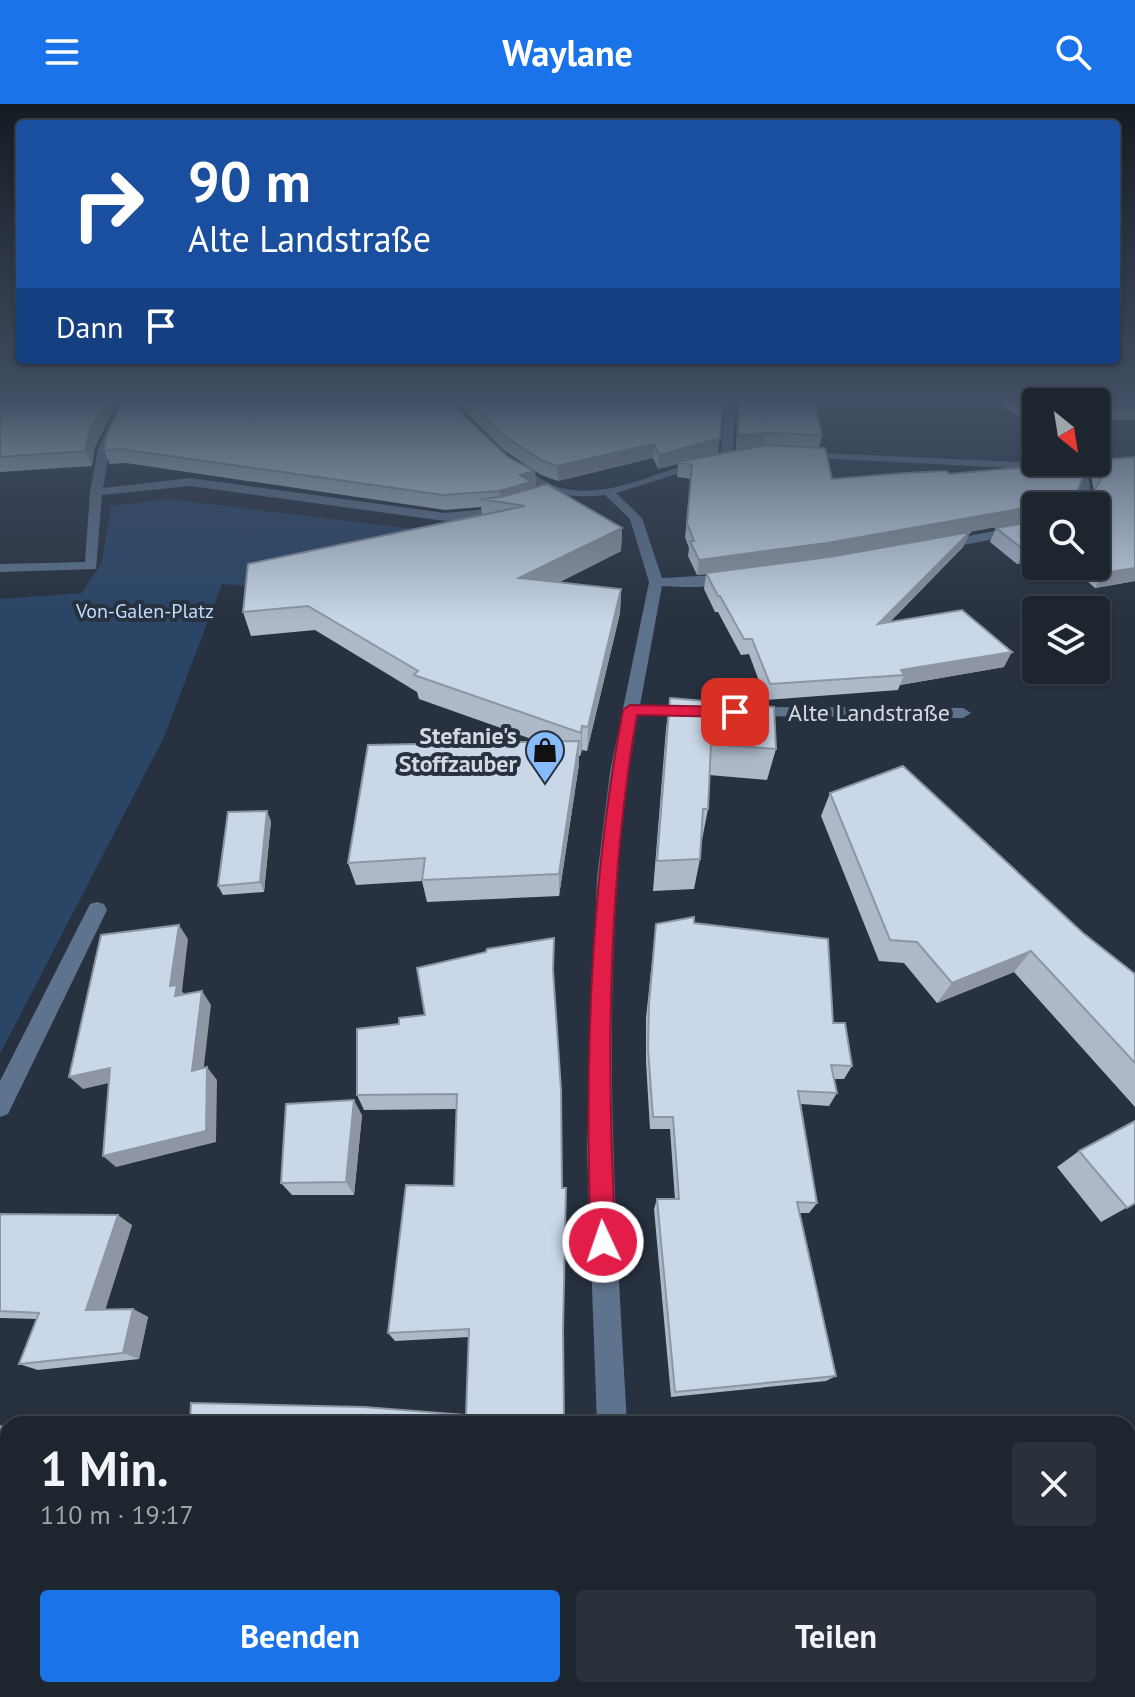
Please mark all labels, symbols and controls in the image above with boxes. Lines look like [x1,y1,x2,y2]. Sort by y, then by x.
text: Waylane [502,29,633,76]
icon: menu [40,30,84,74]
icon: search [1051,30,1095,74]
text: 90 m [188,145,311,217]
icon: right [56,152,160,256]
text: Alte Landstraße [188,215,431,262]
icon: arrive [139,304,183,348]
text: Dann [56,307,123,346]
north arrow [1022,388,1110,476]
map controls [1022,388,1110,684]
button: search [1022,492,1110,580]
button: layers [1022,596,1110,684]
park label: Von-Galen-Platz [75,598,214,624]
pin [701,678,769,746]
icon: arrive [713,690,757,734]
street label: Alte Landstraße [788,697,950,728]
place label: Stefanie's Stoffzauber [399,720,518,779]
shop icon: Stefanie's Stoffzauber [524,729,566,784]
position arrow [561,1200,645,1284]
text: 1 Min. [40,1437,169,1499]
button: close [1012,1442,1096,1526]
text: 110 m · 19:17 [40,1498,194,1531]
button: Beenden [40,1590,560,1682]
button: Teilen [576,1590,1096,1682]

